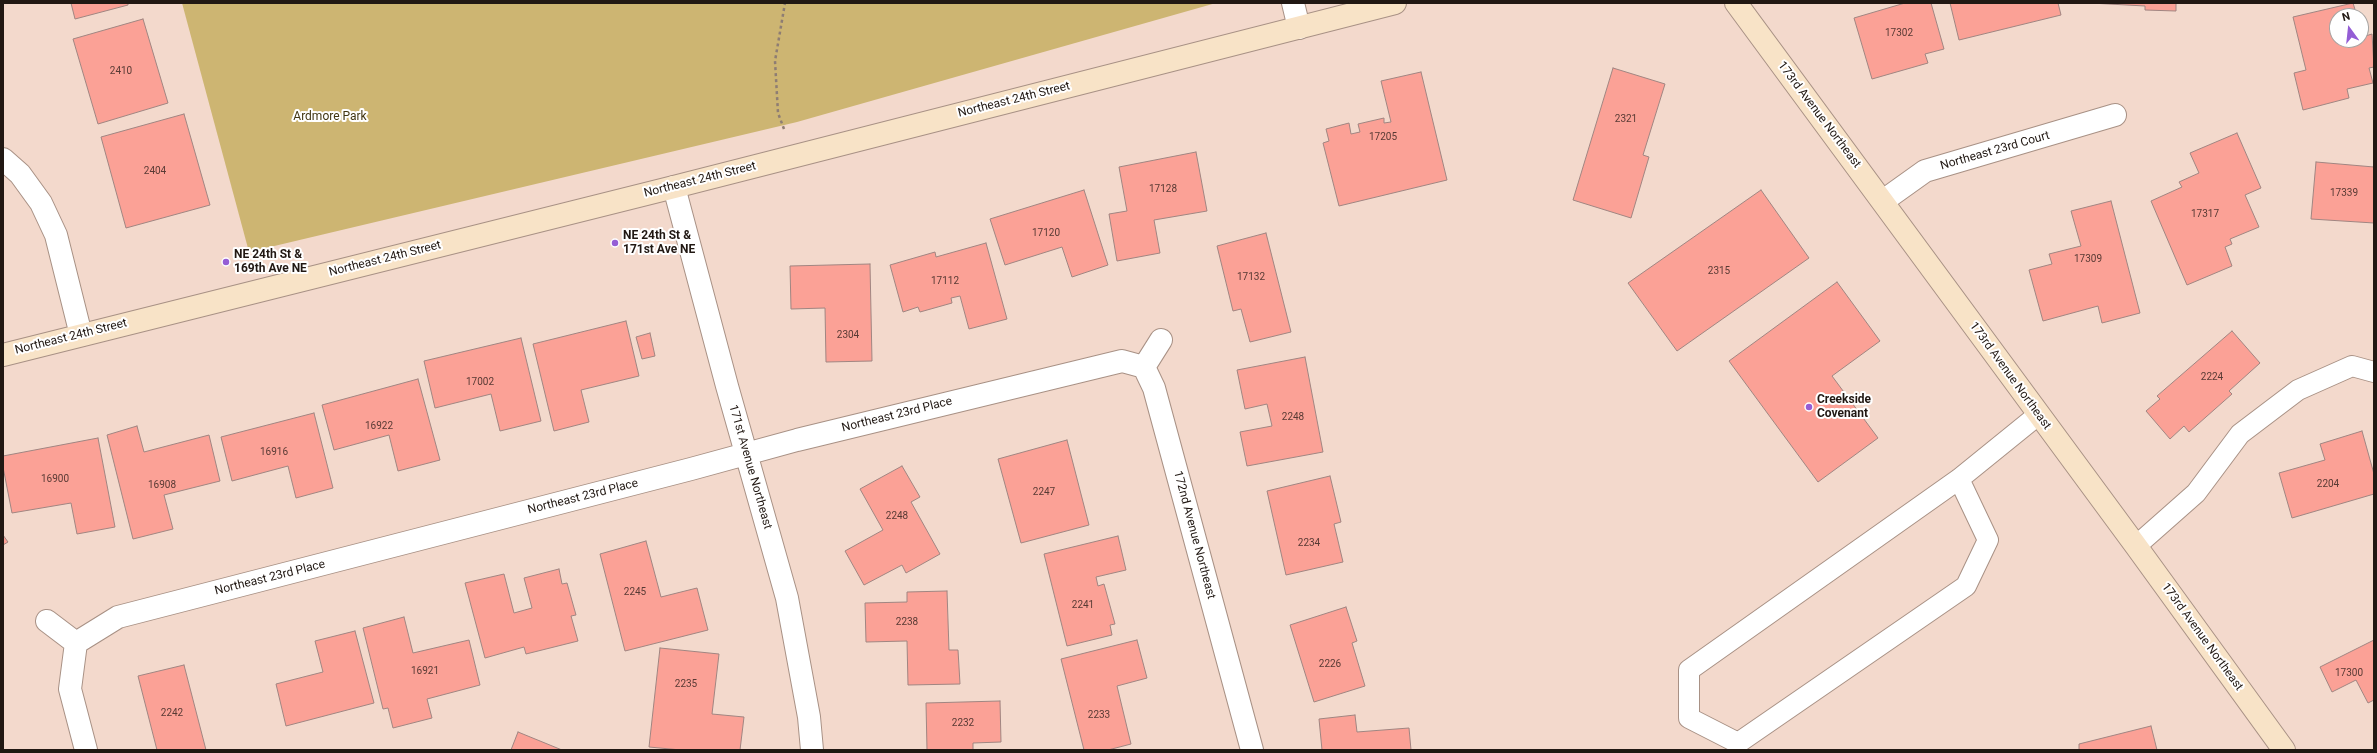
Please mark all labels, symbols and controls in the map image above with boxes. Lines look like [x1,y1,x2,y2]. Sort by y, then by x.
north arrow [2329,8,2369,48]
text: N [2341,10,2351,24]
house number: 17302 [1885,27,1913,39]
street label: 173rd Avenue Northeast [1774,59,1864,171]
house number: 2410 [110,65,132,77]
street label: Northeast 24th Street [956,79,1072,121]
park label: Ardmore Park [293,110,367,124]
house number: 2321 [1615,113,1637,125]
street label: Northeast 23rd Court [1939,129,2051,173]
house number: 17205 [1369,131,1397,143]
street label: Northeast 24th Street [642,159,758,201]
house number: 2404 [144,165,166,177]
house number: 17128 [1149,183,1177,195]
house number: 17339 [2330,187,2358,199]
house number: 17317 [2191,208,2219,220]
house number: 17120 [1032,227,1060,239]
place label: NE 24th St & 171st Ave NE [623,229,695,257]
street label: Northeast 24th Street [327,238,443,280]
marker: NE 24th St & 171st Ave NE [610,238,620,248]
place label: NE 24th St & 169th Ave NE [234,248,307,276]
house number: 17309 [2074,253,2102,265]
marker: NE 24th St & 169th Ave NE [221,257,231,267]
house number: 2315 [1708,265,1730,277]
house number: 17132 [1237,271,1265,283]
house number: 17112 [931,275,959,287]
street label: Northeast 24th Street [13,316,129,358]
street label: 173rd Avenue Northeast [1966,319,2054,433]
house number: 2304 [837,329,859,341]
house number: 2224 [2201,371,2223,383]
house number: 17002 [466,376,494,388]
place label: Creekside Covenant [1817,393,1871,421]
street label: Northeast 23rd Place [840,394,954,436]
marker: Creekside Covenant [1804,402,1814,412]
street label: 171st Avenue Northeast [725,403,775,531]
house number: 2248 [1282,411,1304,423]
house number: 16922 [365,420,393,432]
house number: 16916 [260,446,288,458]
street label: 172nd Avenue Northeast [1170,469,1218,601]
house number: 16900 [41,473,69,485]
street label: Northeast 23rd Place [526,476,640,518]
house number: 2204 [2317,478,2339,490]
house number: 16908 [148,479,176,491]
house number: 2247 [1033,486,1055,498]
house number: 2248 [886,510,908,522]
house number: 2234 [1298,537,1320,549]
street label: Northeast 23rd Place [213,557,327,599]
street label: 173rd Avenue Northeast [2158,580,2246,694]
house number: 2245 [624,586,646,598]
house number: 2241 [1072,599,1094,611]
house number: 2238 [896,616,918,628]
house number: 2226 [1319,658,1341,670]
house number: 16921 [411,665,439,677]
house number: 17300 [2335,667,2363,679]
house number: 2235 [675,678,697,690]
house number: 2242 [161,707,183,719]
house number: 2233 [1088,709,1110,721]
house number: 2232 [952,717,974,729]

